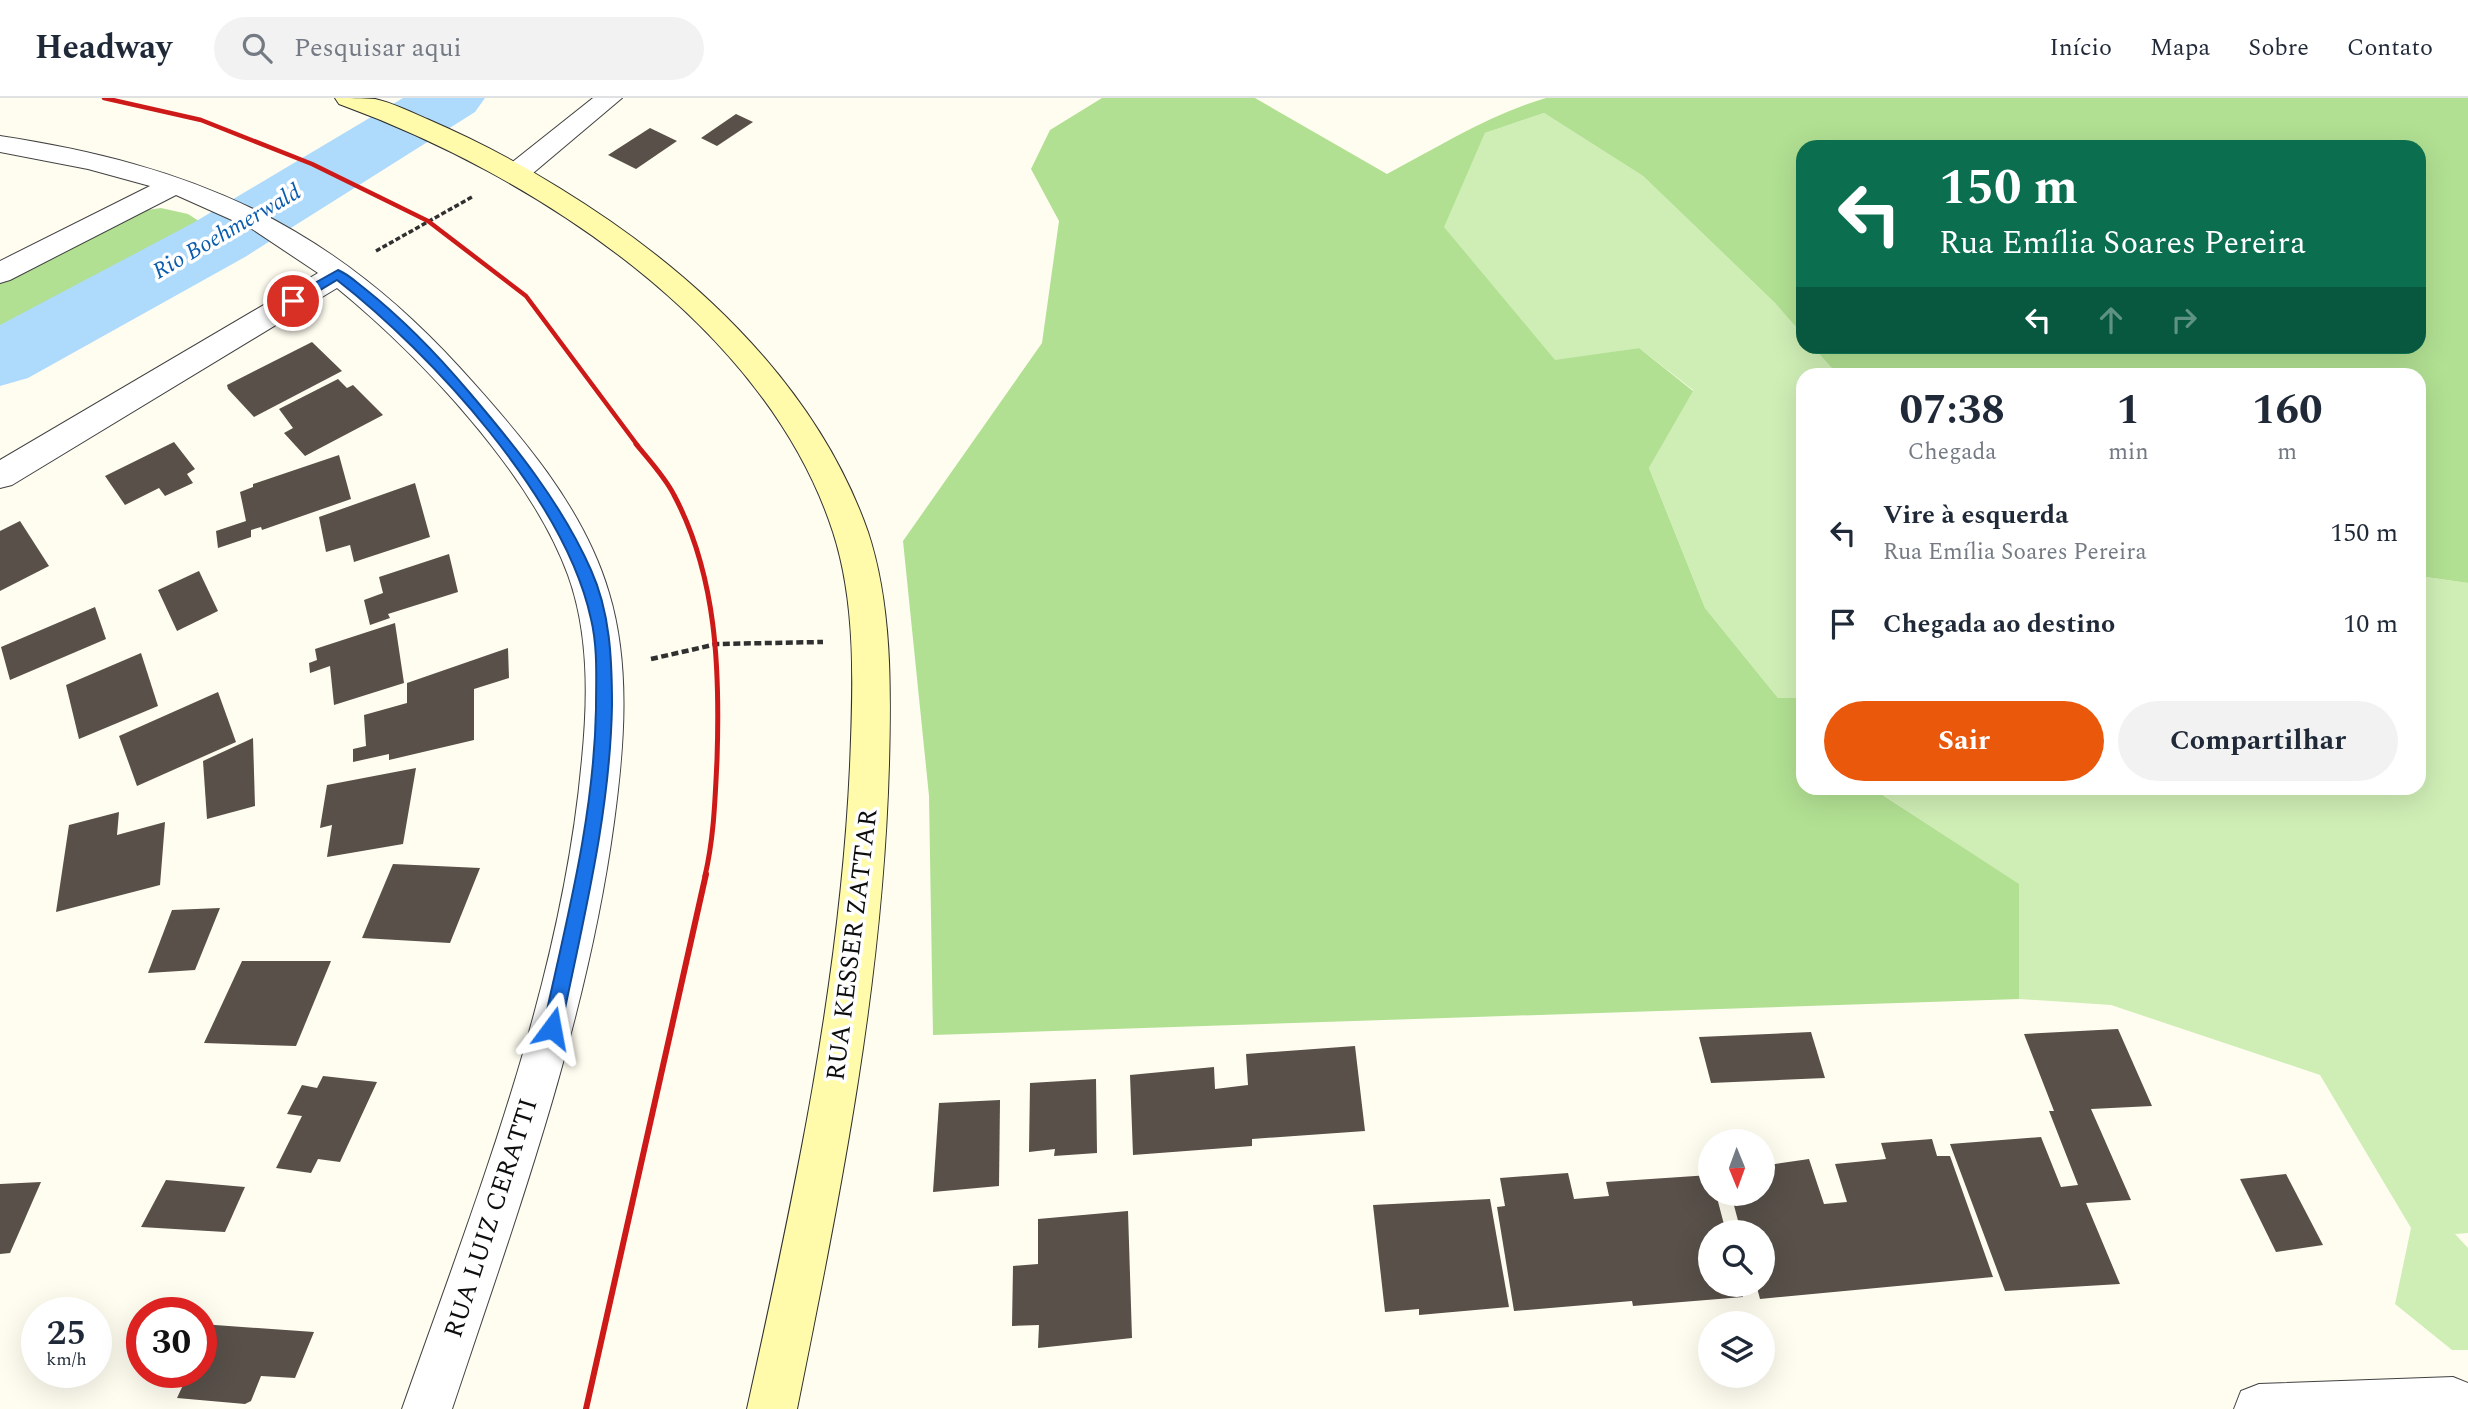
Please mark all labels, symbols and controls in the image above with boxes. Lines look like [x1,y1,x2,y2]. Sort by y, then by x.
search box [214,17,704,80]
text: Headway [35,23,172,73]
text: Pesquisar aqui [294,28,462,68]
icon: search [238,29,276,67]
text: Início [2049,30,2112,66]
text: Mapa [2150,30,2210,66]
text: Sobre [2248,30,2309,66]
text: Contato [2347,30,2433,66]
text: 150 m [1939,151,2078,226]
icon: left [1824,168,1915,259]
water label: Rio Boehmerwald [146,175,308,289]
text: Rua Emília Soares Pereira [1939,219,2306,268]
pin [263,271,323,331]
icon: arrive [274,282,312,320]
icon: left [2019,301,2057,339]
icon: ahead [2092,301,2130,339]
icon: right [2165,301,2203,339]
text: 07:38 [1899,379,2005,442]
text: 1 [2117,379,2140,442]
text: 160 [2252,379,2323,442]
text: Chegada [1908,435,1997,470]
text: min [2108,435,2149,470]
text: m [2277,435,2297,470]
text: Vire à esquerda [1883,495,2069,535]
text: 150 m [2330,513,2398,553]
icon: left [1824,514,1862,552]
text: Rua Emília Soares Pereira [1883,535,2147,570]
text: Chegada ao destino [1883,604,2115,644]
text: 10 m [2343,604,2398,644]
icon: arrive [1824,605,1862,643]
button: Sair [1824,701,2104,781]
button: Compartilhar [2118,701,2398,781]
street label: RUA KESSER ZATTAR [815,806,889,1083]
position arrow [515,991,589,1065]
street label: RUA LUIZ CERATTI [433,1093,549,1343]
north arrow [1698,1129,1774,1206]
map controls [1698,1129,1775,1388]
button: search [1698,1220,1775,1297]
speed limit sign: 30 [126,1297,217,1388]
text: 25 [47,1307,86,1360]
button: layers [1698,1311,1775,1388]
text: km/h [46,1346,87,1373]

